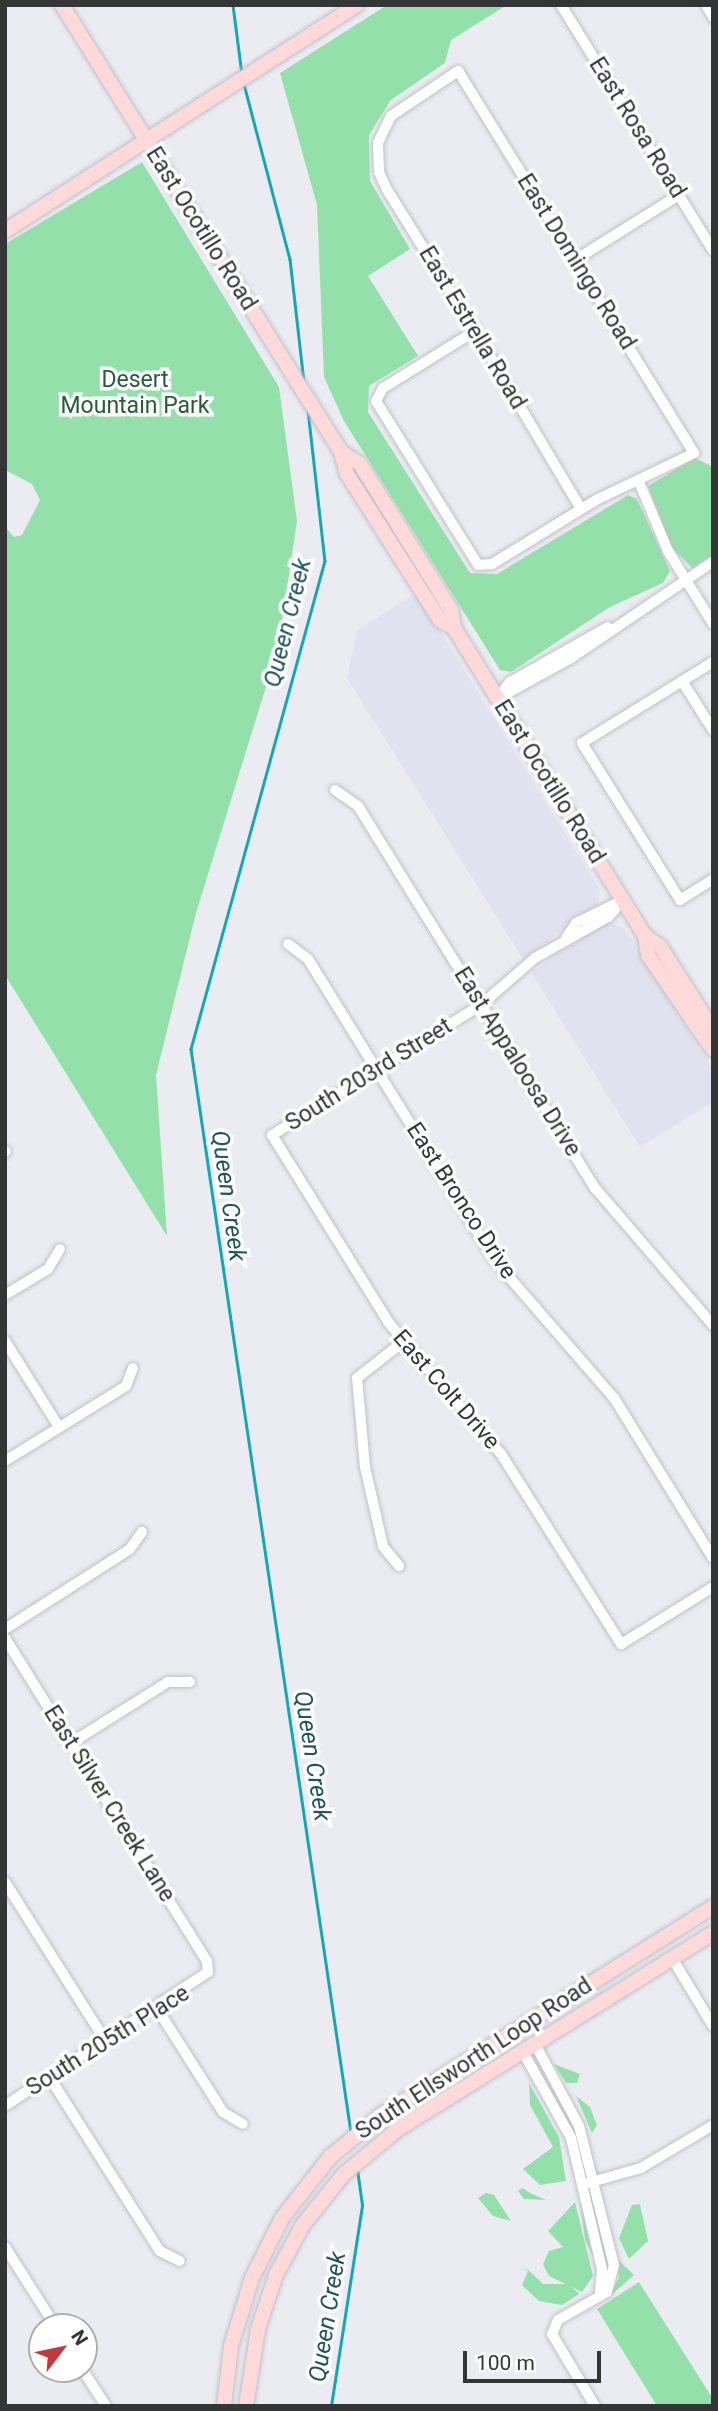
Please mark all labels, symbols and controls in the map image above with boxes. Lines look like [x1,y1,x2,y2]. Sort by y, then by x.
street label: East Rosa Road [583,52,691,204]
street label: East Ocotillo Road [140,142,262,316]
street label: East Domingo Road [511,169,641,355]
street label: East Estrella Road [413,242,531,414]
park label: Desert Mountain Park [61,366,209,420]
water label: Queen Creek [258,556,318,690]
street label: East Ocotillo Road [488,695,610,869]
street label: East Appaloosa Drive [448,962,586,1162]
street label: South 203rd Street [281,1013,457,1137]
street label: East Bronco Drive [400,1118,522,1284]
water label: Queen Creek [205,1129,251,1263]
street label: East Colt Drive [387,1325,505,1455]
water label: Queen Creek [287,1689,337,1823]
street label: East Silver Creek Lane [37,1701,181,1907]
street label: South Ellsworth Loop Road [351,1972,597,2146]
street label: South 205th Place [21,1980,195,2102]
water label: Queen Creek [303,2250,353,2384]
north arrow [28,2313,98,2383]
text: N [66,2326,93,2349]
scale bar [466,2338,604,2382]
text: 100 m [476,2351,535,2375]

